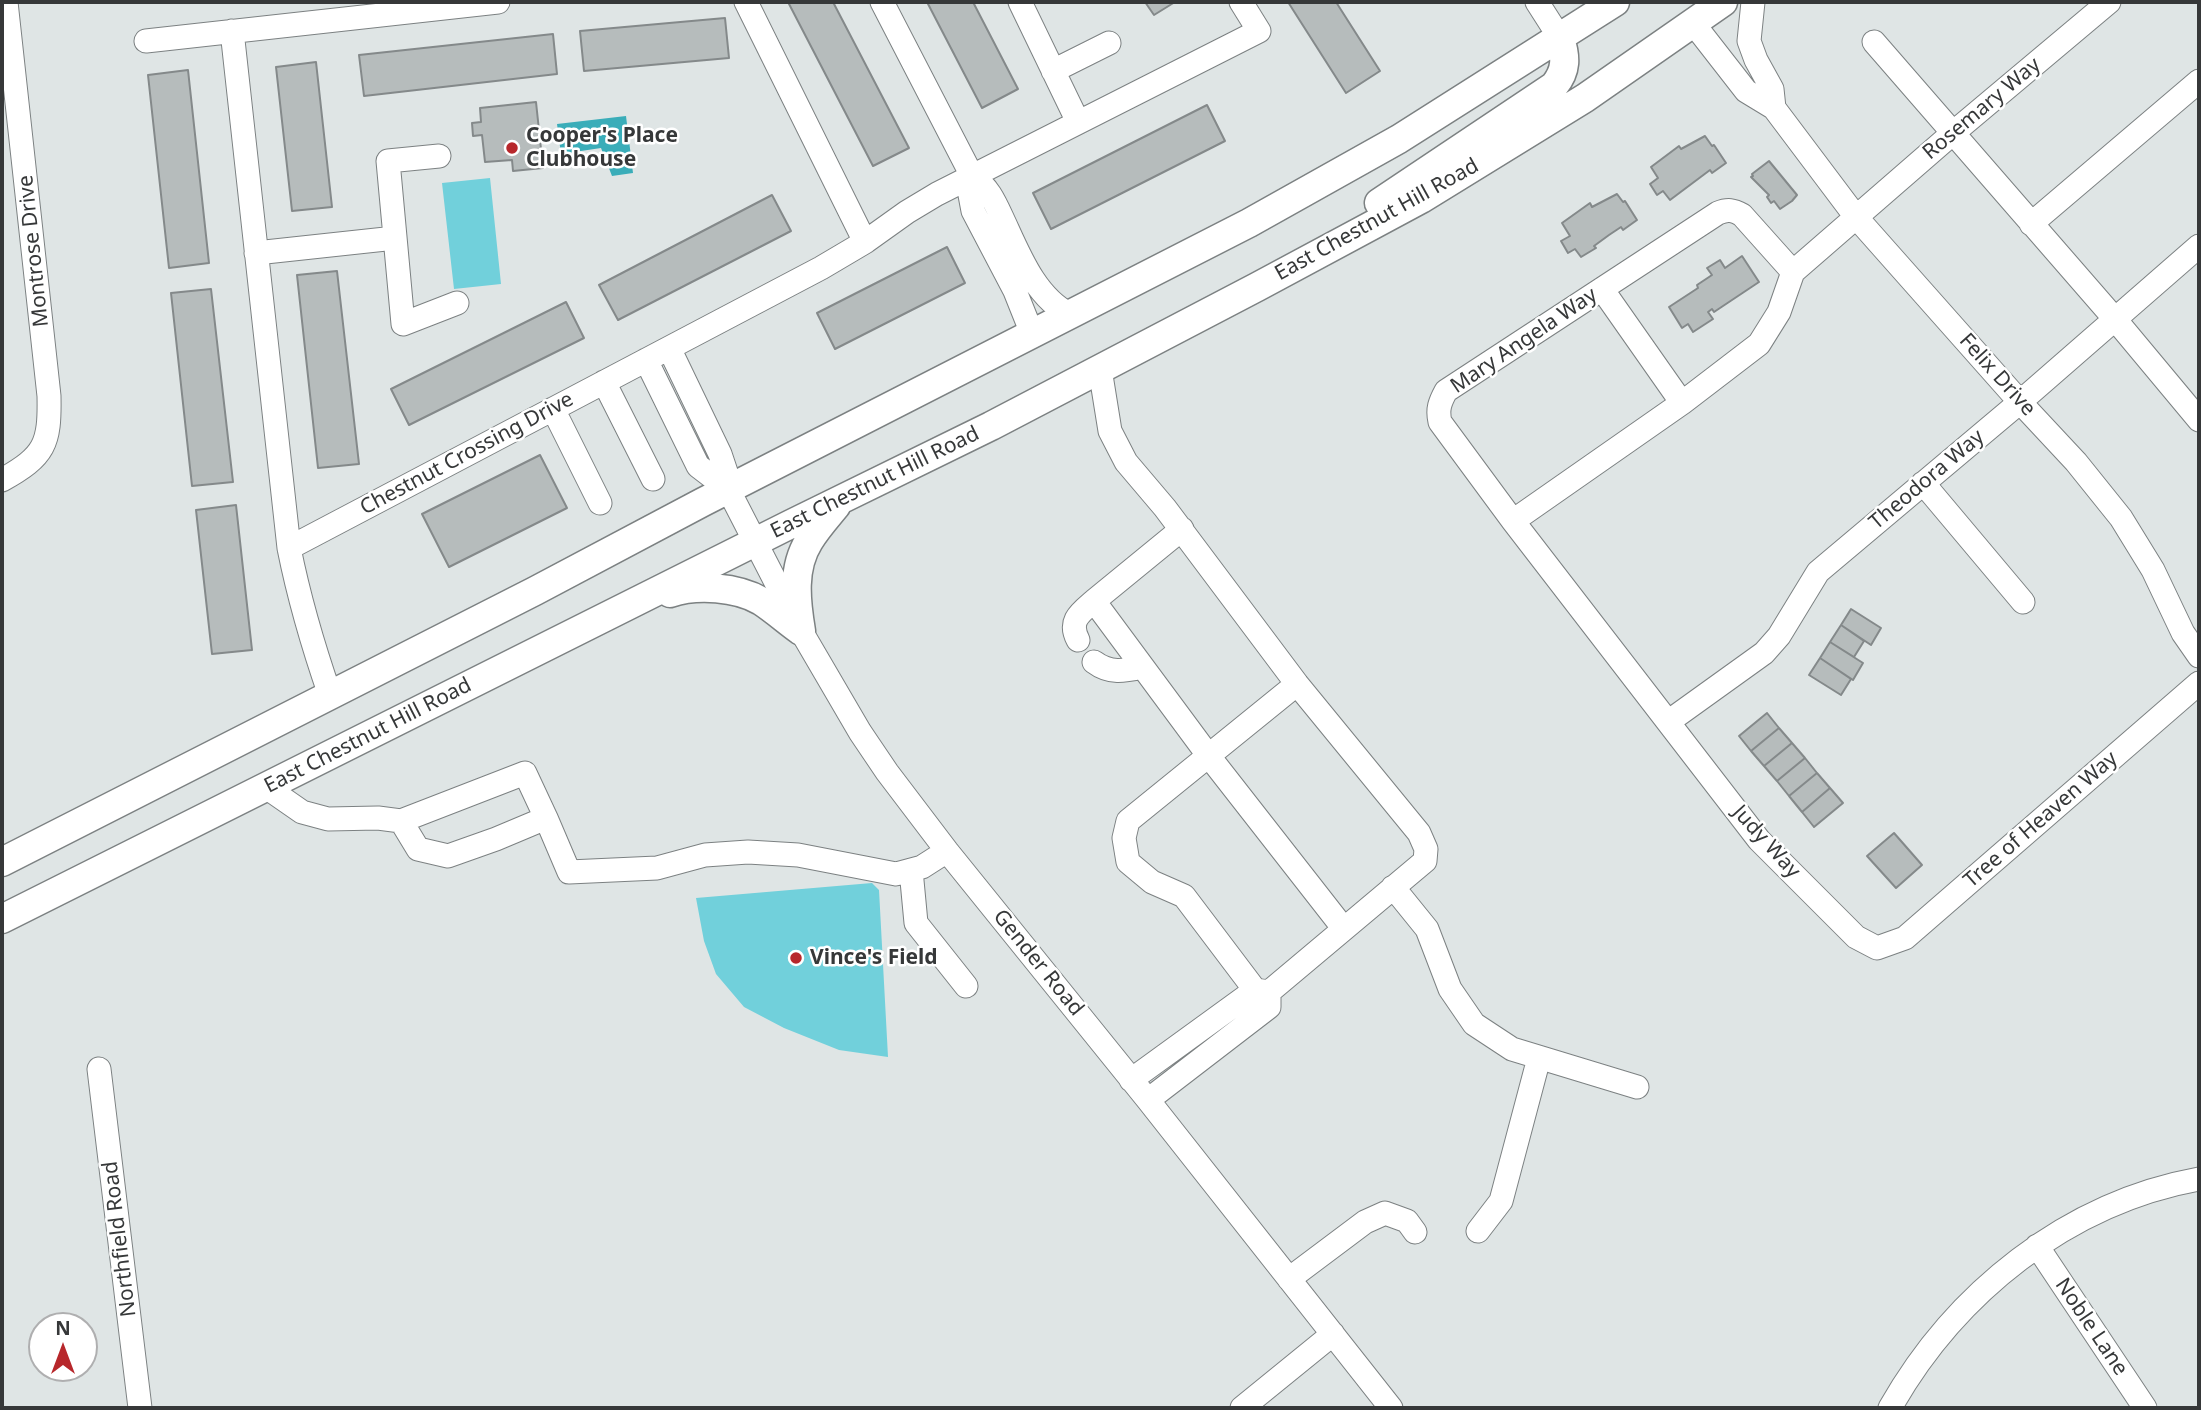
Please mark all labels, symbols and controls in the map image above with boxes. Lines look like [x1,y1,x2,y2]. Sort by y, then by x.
street label: Rosemary Way [1918,53,2046,165]
place label: Cooper's Place Clubhouse [526,123,678,173]
marker: Cooper's Place Clubhouse [504,140,520,156]
street label: East Chestnut Hill Road [1271,153,1483,287]
street label: Montrose Drive [13,174,55,328]
street label: Mary Angela Way [1446,283,1602,399]
street label: Felix Drive [1953,329,2041,421]
street label: Chestnut Crossing Drive [356,387,578,521]
street label: East Chestnut Hill Road [767,421,983,545]
street label: Theodora Way [1865,425,1989,535]
street label: East Chestnut Hill Road [260,673,476,799]
street label: Tree of Heaven Way [1959,746,2123,894]
street label: Judy Way [1727,800,1805,884]
street label: Gender Road [987,905,1089,1021]
place label: Vince's Field [810,945,938,971]
marker: Vince's Field [788,950,804,966]
street label: Northfield Road [98,1160,142,1318]
street label: Noble Lane [2049,1274,2133,1380]
north arrow [28,1312,98,1382]
text: N [55,1315,71,1341]

